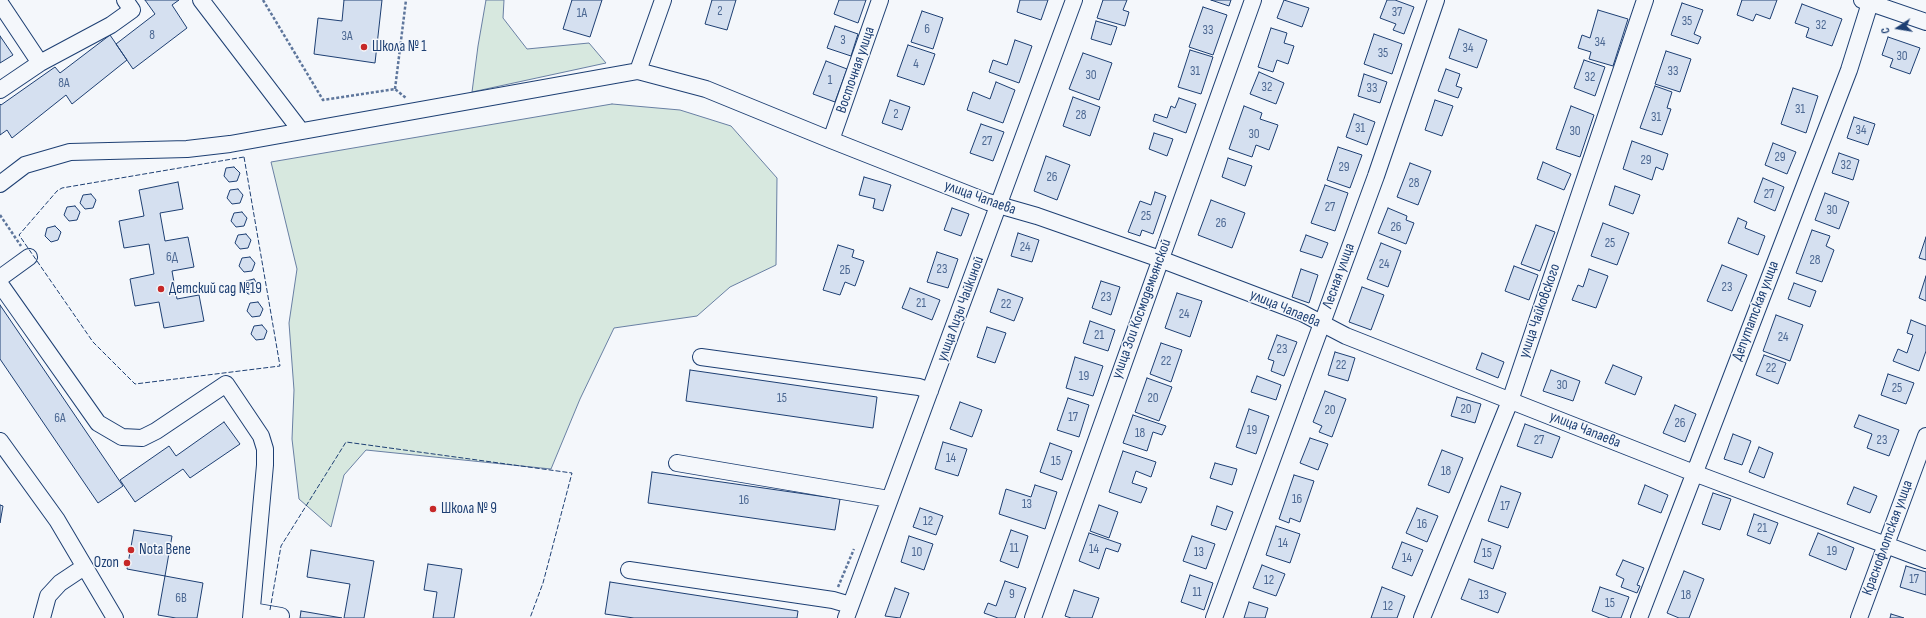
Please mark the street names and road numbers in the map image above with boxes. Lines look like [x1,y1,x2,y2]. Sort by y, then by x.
street label: Восточная улица [833,24,879,116]
street label: улица Чапаева [942,177,1018,219]
street label: улица Зои Космодемьянской [1108,237,1176,381]
street label: Лесная улица [1319,241,1359,311]
street label: улица Лизы Чайкиной [934,254,988,364]
street label: Депутатская улица [1729,259,1783,363]
street label: улица Чайковского [1515,262,1565,360]
street label: улица Чапаева [1247,286,1323,332]
street label: улица Чапаева [1547,408,1623,452]
street label: Краснофлотская улица [1859,478,1917,598]

